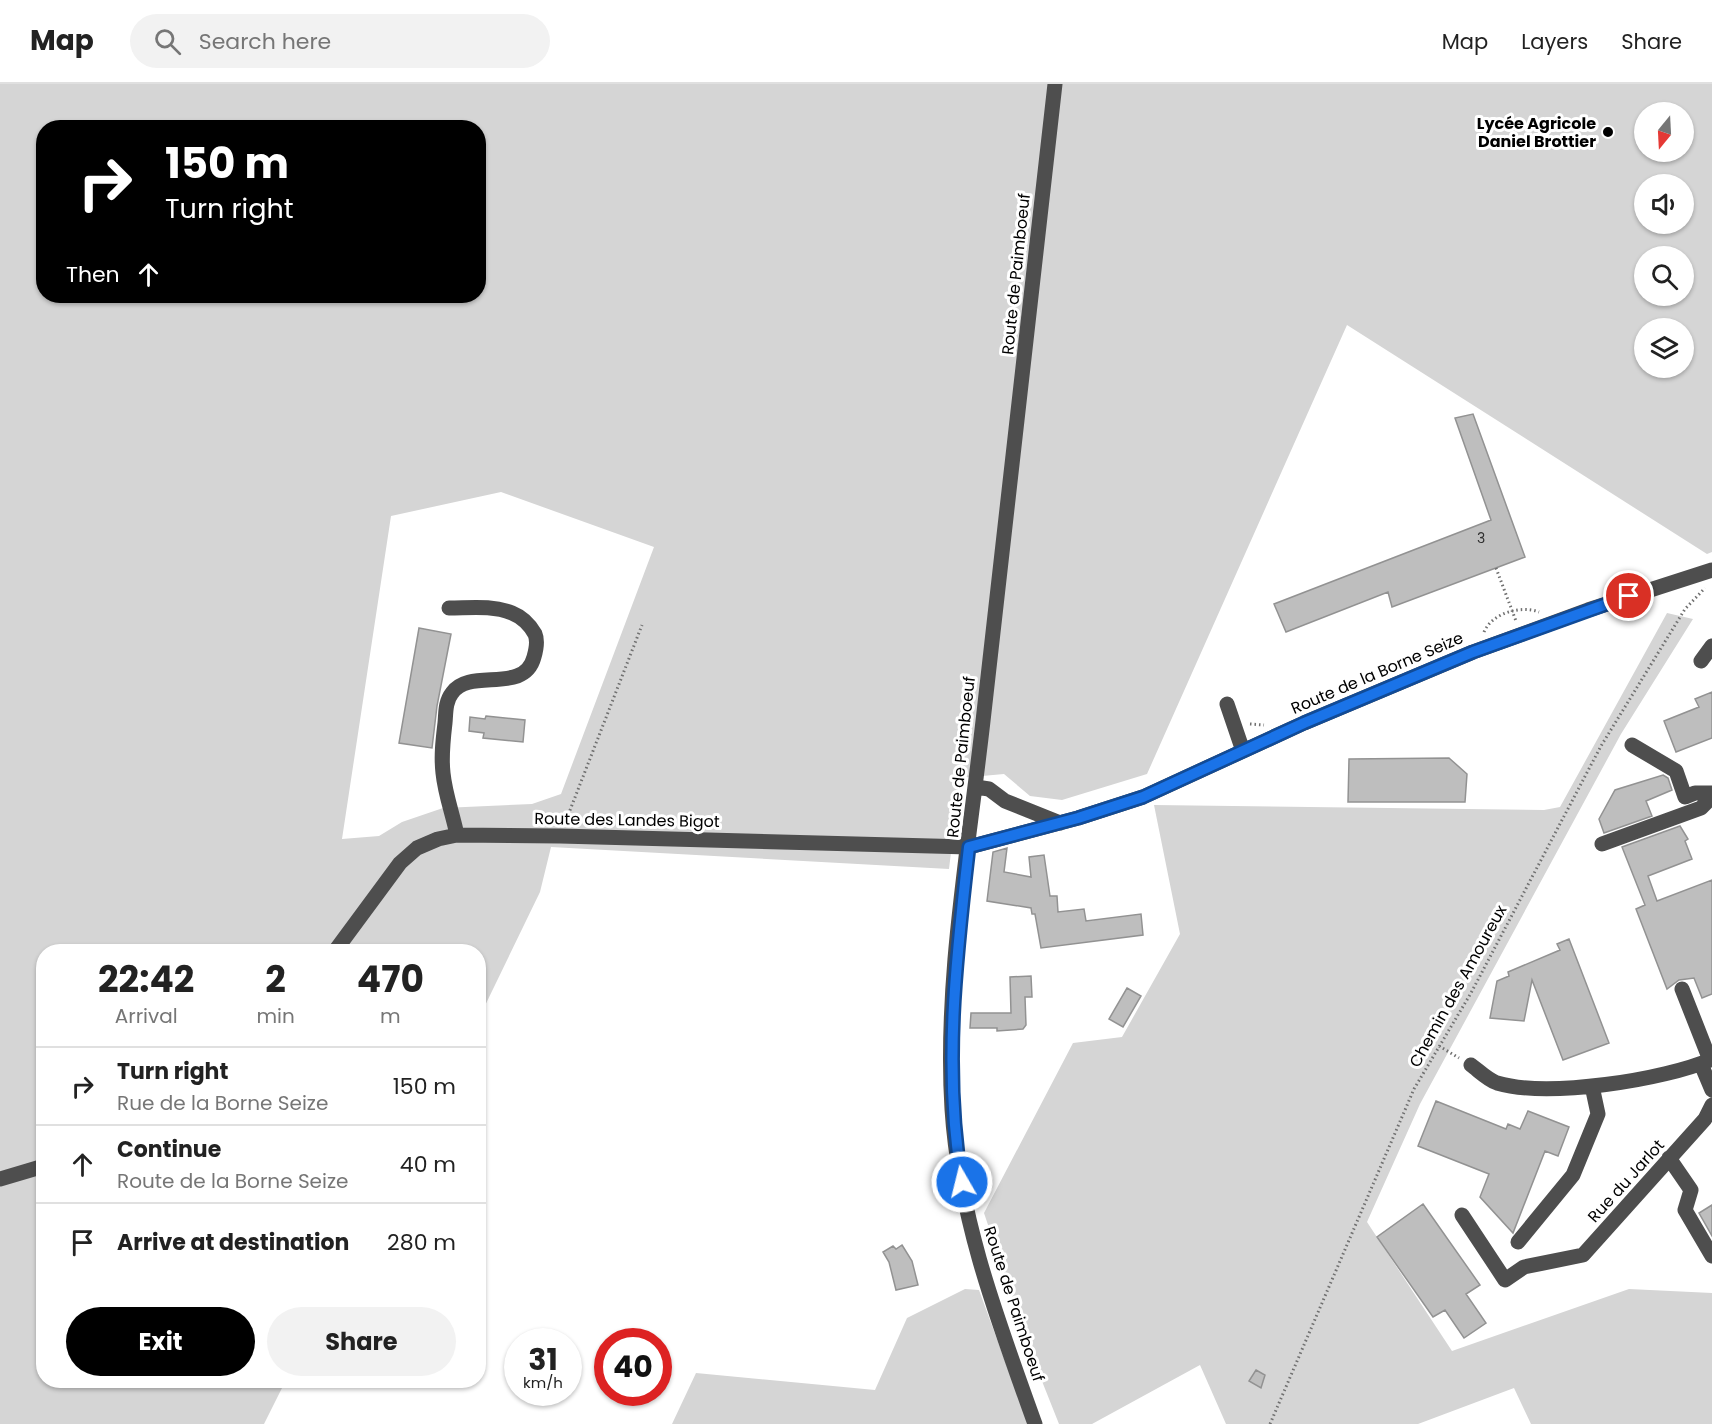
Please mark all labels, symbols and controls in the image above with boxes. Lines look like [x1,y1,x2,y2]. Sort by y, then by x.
search box [130,14,550,68]
text: Map [30,21,94,60]
icon: search [151,25,184,58]
text: Search here [199,26,331,57]
text: Map [1442,27,1488,56]
text: Layers [1521,27,1588,56]
text: Share [1621,27,1682,56]
north arrow [1634,102,1694,162]
map controls [1634,102,1694,378]
place label: Lycée Agricole Daniel Brottier [1477,112,1596,153]
marker: Lycée Agricole Daniel Brottier [1601,125,1615,139]
text: 150 m [165,134,289,193]
icon: right [66,144,144,222]
button: sound [1634,174,1694,234]
text: Turn right [165,190,294,227]
street label: Route de Paimboeuf [996,192,1036,356]
button: search [1634,246,1694,306]
icon: ahead [132,258,165,291]
text: Then [66,259,120,290]
button: layers [1634,318,1694,378]
house number: 3 [1477,528,1485,548]
pin [1603,570,1654,621]
icon: arrive [1612,579,1645,612]
street label: Route de la Borne Seize [1287,626,1467,720]
street label: Route de Paimboeuf [941,675,981,839]
street label: Route des Landes Bigot [534,807,720,833]
street label: Chemin des Amoureux [1404,900,1512,1071]
text: 22:42 [98,954,194,1005]
text: 2 [265,954,286,1005]
text: 470 [357,954,424,1005]
text: Arrival [115,1002,178,1030]
text: min [256,1002,295,1030]
text: m [380,1002,401,1030]
text: Turn right [117,1056,228,1087]
icon: right [66,1070,99,1103]
text: 150 m [393,1071,456,1102]
text: Rue de la Borne Seize [117,1089,328,1117]
text: Continue [117,1134,221,1165]
street label: Rue du Jarlot [1582,1134,1670,1228]
icon: ahead [66,1148,99,1181]
text: 40 m [400,1149,456,1180]
position arrow [930,1150,994,1214]
text: Route de la Borne Seize [117,1167,348,1195]
street label: Route de Paimboeuf [978,1223,1050,1385]
icon: arrive [66,1226,99,1259]
text: Arrive at destination [117,1227,349,1258]
text: 280 m [387,1227,456,1258]
button: Exit [66,1307,255,1376]
button: Share [267,1307,456,1376]
speed limit sign: 40 [594,1328,672,1406]
text: 31 [528,1338,558,1381]
text: km/h [523,1372,563,1393]

